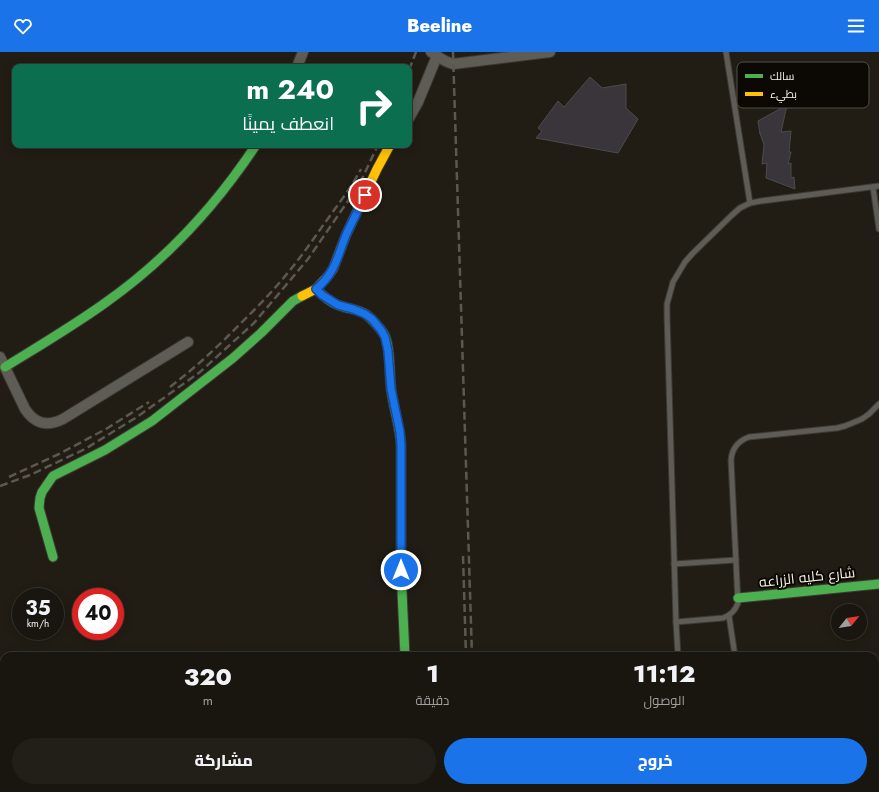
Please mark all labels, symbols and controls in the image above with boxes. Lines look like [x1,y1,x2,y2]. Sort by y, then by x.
text: Beeline [407,13,472,39]
icon: heart [12,15,34,37]
icon: menu [845,15,867,37]
legend [737,62,869,108]
text: سالك [770,68,794,84]
text: 240 m [246,69,334,110]
icon: right [348,80,400,132]
text: بطيء [770,86,797,103]
text: انعطف يمينًا [242,111,334,137]
pin [348,178,382,212]
icon: arrive [354,184,376,206]
position arrow [380,549,422,591]
street label: شارع كليه الزراعه [758,562,856,592]
speed limit sign: 40 [72,588,124,640]
text: 35 [25,594,51,623]
north arrow [831,604,867,640]
map controls [831,604,867,640]
text: km/h [27,616,49,631]
text: 1 [426,656,439,691]
text: 11:12 [633,656,695,691]
text: 320 [184,659,232,694]
text: m [203,691,213,710]
text: دقيقة [416,691,449,710]
text: الوصول [643,691,685,710]
button: مشاركة [12,738,436,784]
button: خروج [444,738,867,784]

